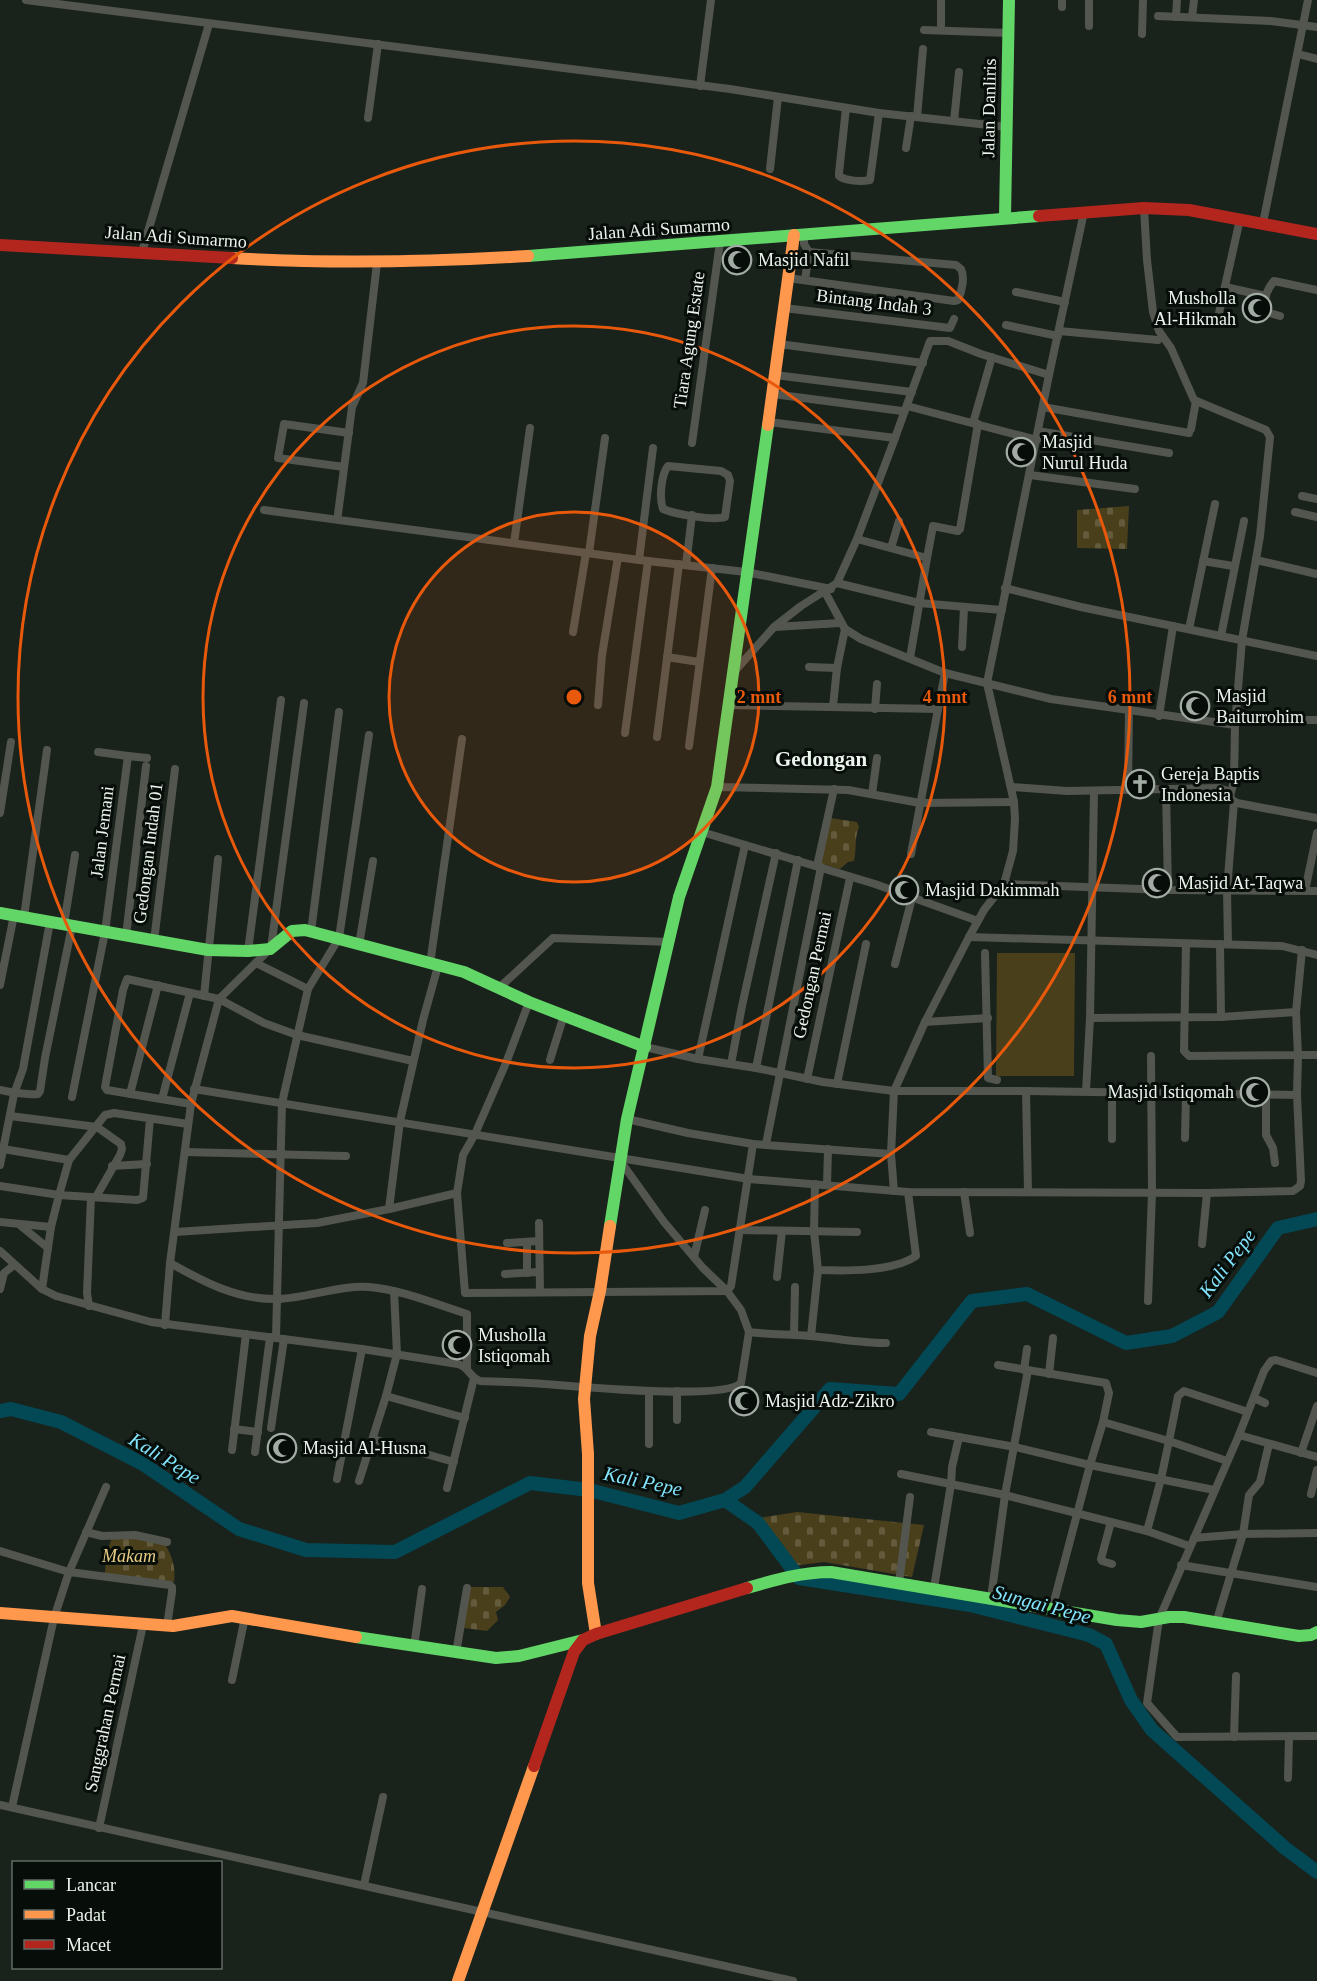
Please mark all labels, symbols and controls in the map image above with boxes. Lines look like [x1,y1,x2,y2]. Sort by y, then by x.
street label: Jalan Danliris [978,58,1000,158]
street label: Jalan Adi Sumarmo [587,214,731,244]
street label: Jalan Adi Sumarmo [104,222,248,252]
mosque icon: Masjid Nafil [721,244,753,276]
place label: Masjid Nafil [758,250,850,270]
street label: Tiara Agung Estate [669,270,709,410]
street label: Bintang Indah 3 [815,285,933,319]
place label: Musholla Al-Hikmah [1154,288,1236,329]
mosque icon: Musholla Al-Hikmah [1241,292,1273,324]
place label: Masjid Nurul Huda [1042,432,1127,473]
mosque icon: Masjid Nurul Huda [1005,436,1037,468]
place label: Masjid Baiturrohim [1216,686,1304,727]
centre of rings [564,687,584,707]
text: 2 mnt [737,687,781,707]
text: 4 mnt [923,687,967,707]
text: 6 mnt [1108,687,1152,707]
mosque icon: Masjid Baiturrohim [1179,690,1211,722]
district label: Gedongan [775,747,867,771]
place label: Gereja Baptis Indonesia [1161,764,1259,805]
church icon: Gereja Baptis Indonesia [1124,768,1156,800]
street label: Gedongan Indah 01 [129,781,167,925]
street label: Jalan Jemani [86,785,118,879]
mosque icon: Masjid At-Taqwa [1141,867,1173,899]
place label: Masjid At-Taqwa [1178,873,1303,893]
mosque icon: Masjid Dakimmah [888,874,920,906]
place label: Masjid Dakimmah [925,880,1059,900]
street label: Gedongan Permai [789,910,835,1040]
mosque icon: Masjid Istiqomah [1239,1076,1271,1108]
place label: Masjid Istiqomah [1108,1082,1234,1102]
water label: Kali Pepe [1194,1225,1261,1303]
place label: Musholla Istiqomah [478,1325,550,1366]
mosque icon: Musholla Istiqomah [441,1329,473,1361]
mosque icon: Masjid Adz-Zikro [728,1385,760,1417]
place label: Masjid Adz-Zikro [765,1391,894,1411]
water label: Kali Pepe [124,1427,205,1489]
mosque icon: Masjid Al-Husna [266,1432,298,1464]
place label: Masjid Al-Husna [303,1438,427,1458]
water label: Kali Pepe [601,1462,684,1501]
park label: Makam [101,1546,156,1566]
water label: Sungai Pepe [990,1580,1094,1629]
street label: Sanggrahan Permai [81,1652,129,1794]
legend [12,1861,222,1969]
text: Lancar [66,1875,116,1895]
text: Padat [66,1905,106,1925]
text: Macet [66,1935,111,1955]

